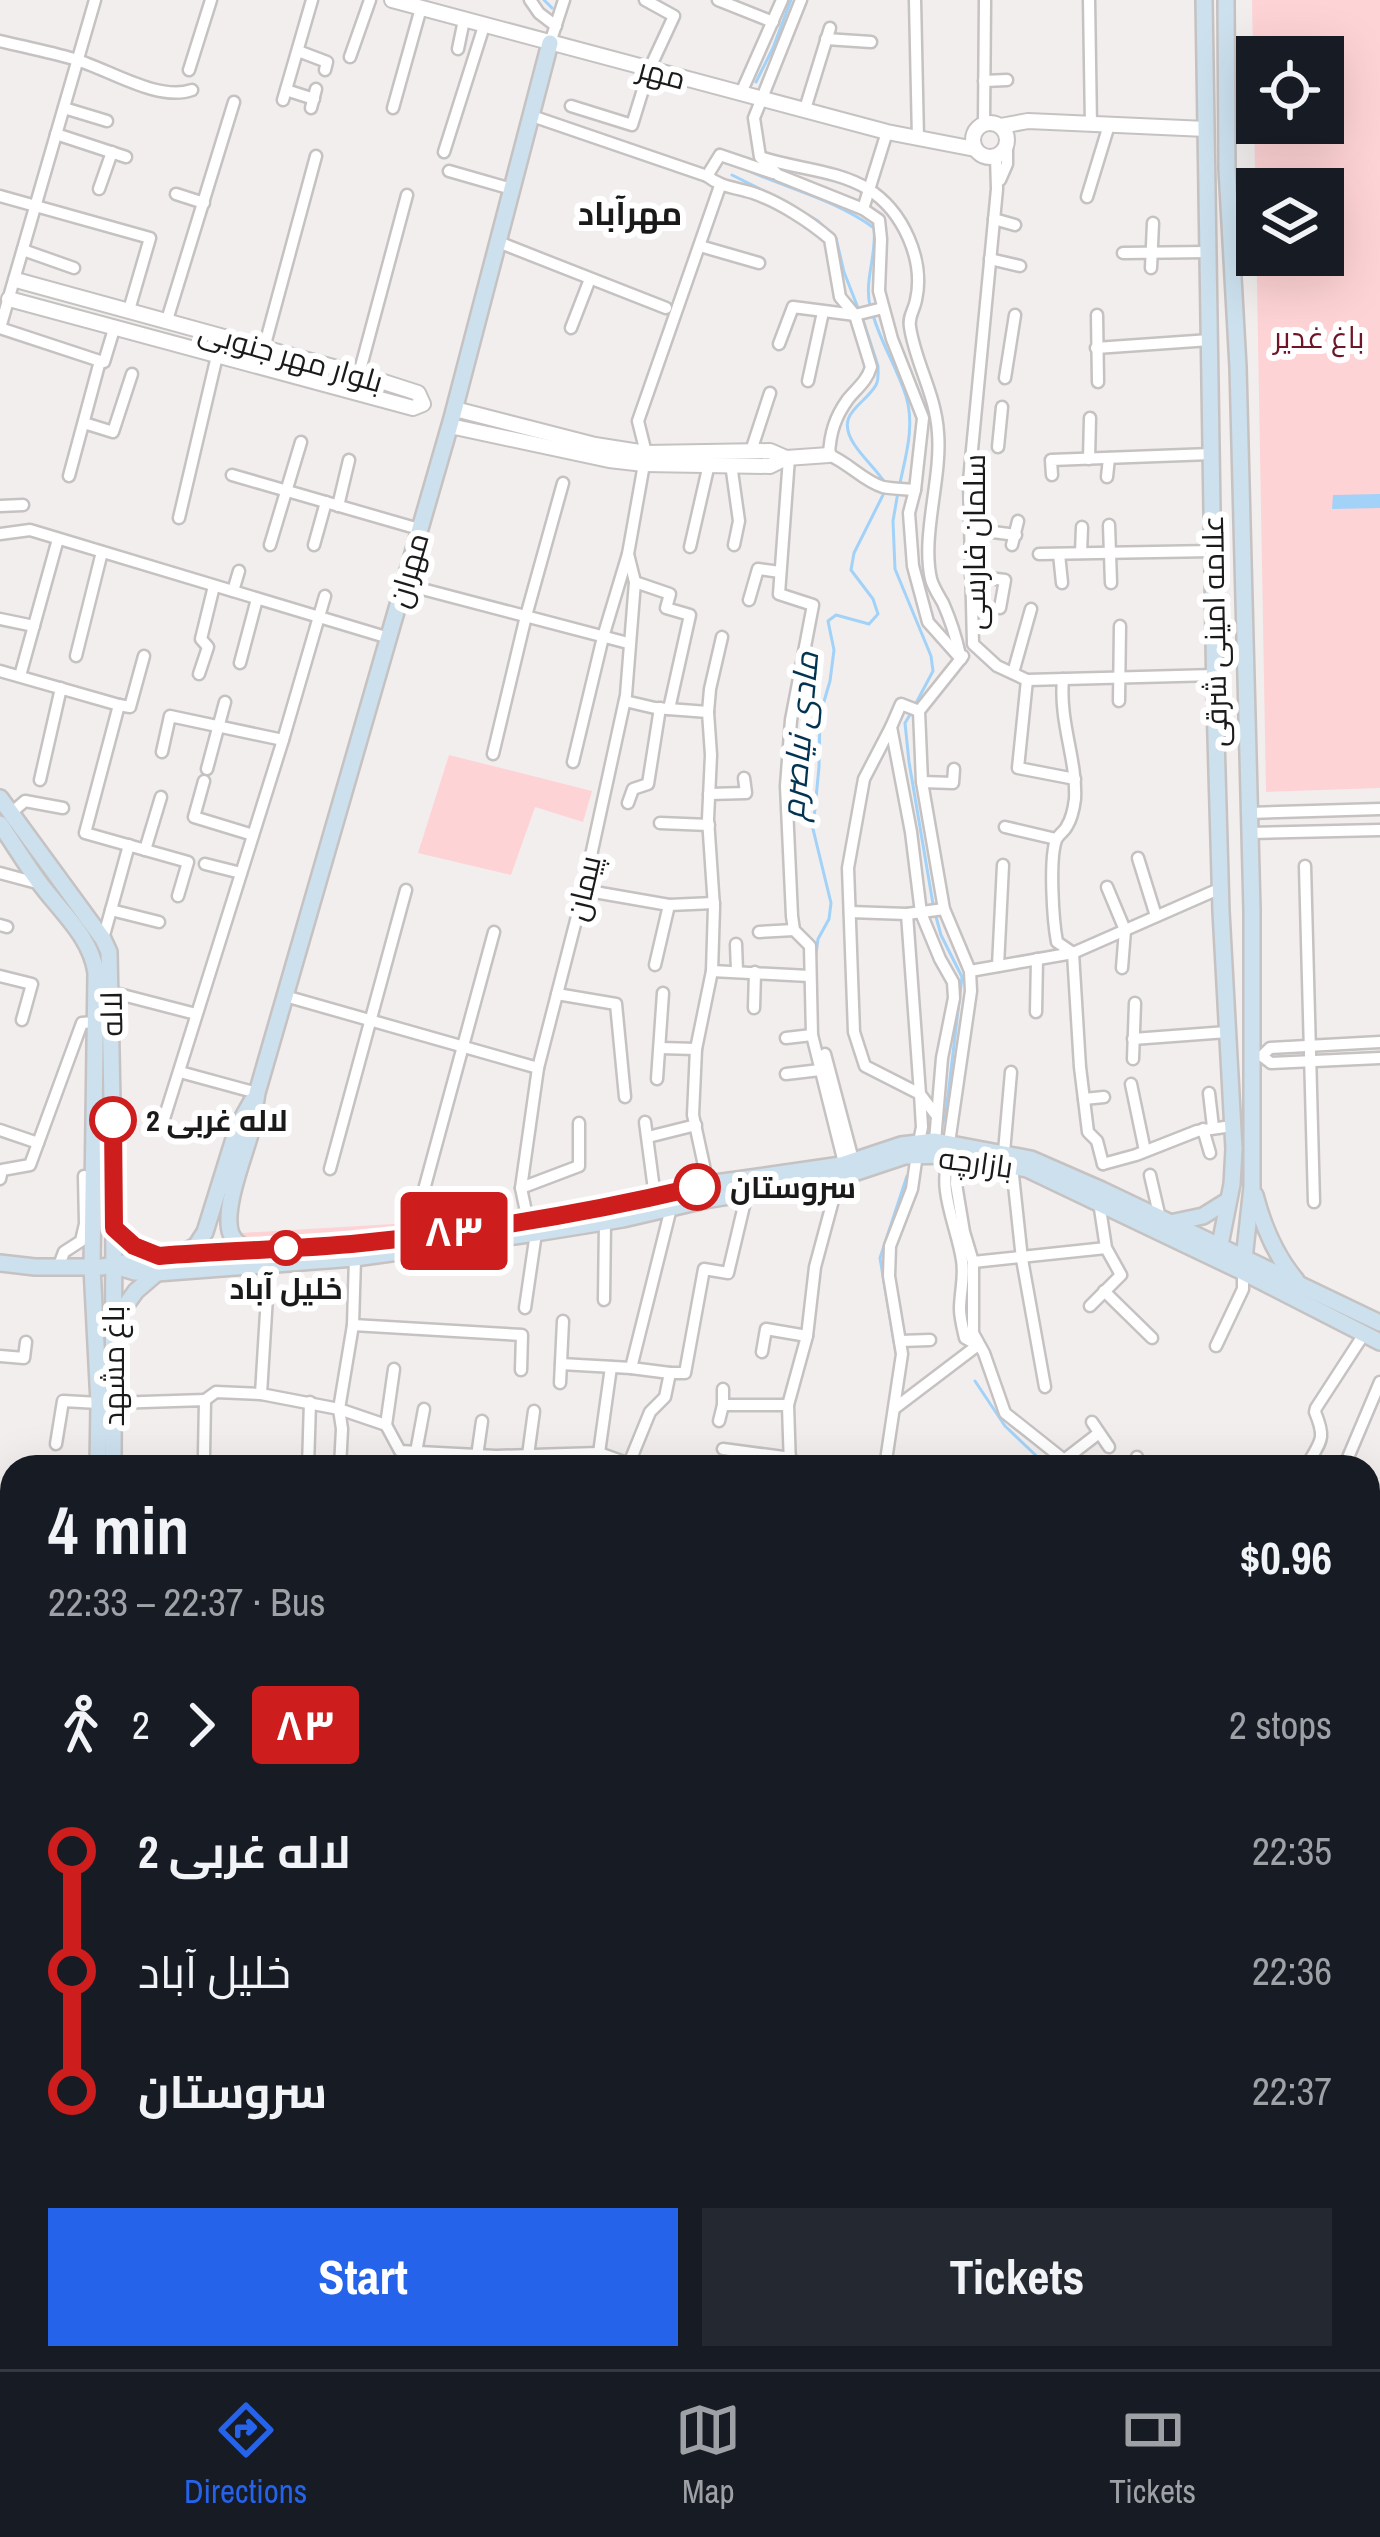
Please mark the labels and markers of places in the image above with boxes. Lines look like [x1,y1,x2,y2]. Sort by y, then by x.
marker: لاله غربی 2 [91,1098,135,1142]
place label: لاله غربی 2 [146,1100,288,1140]
marker: سروستان [675,1165,719,1209]
place label: سروستان [730,1167,856,1207]
marker: خلیل آباد [270,1232,302,1264]
place label: خلیل آباد [229,1268,343,1308]

